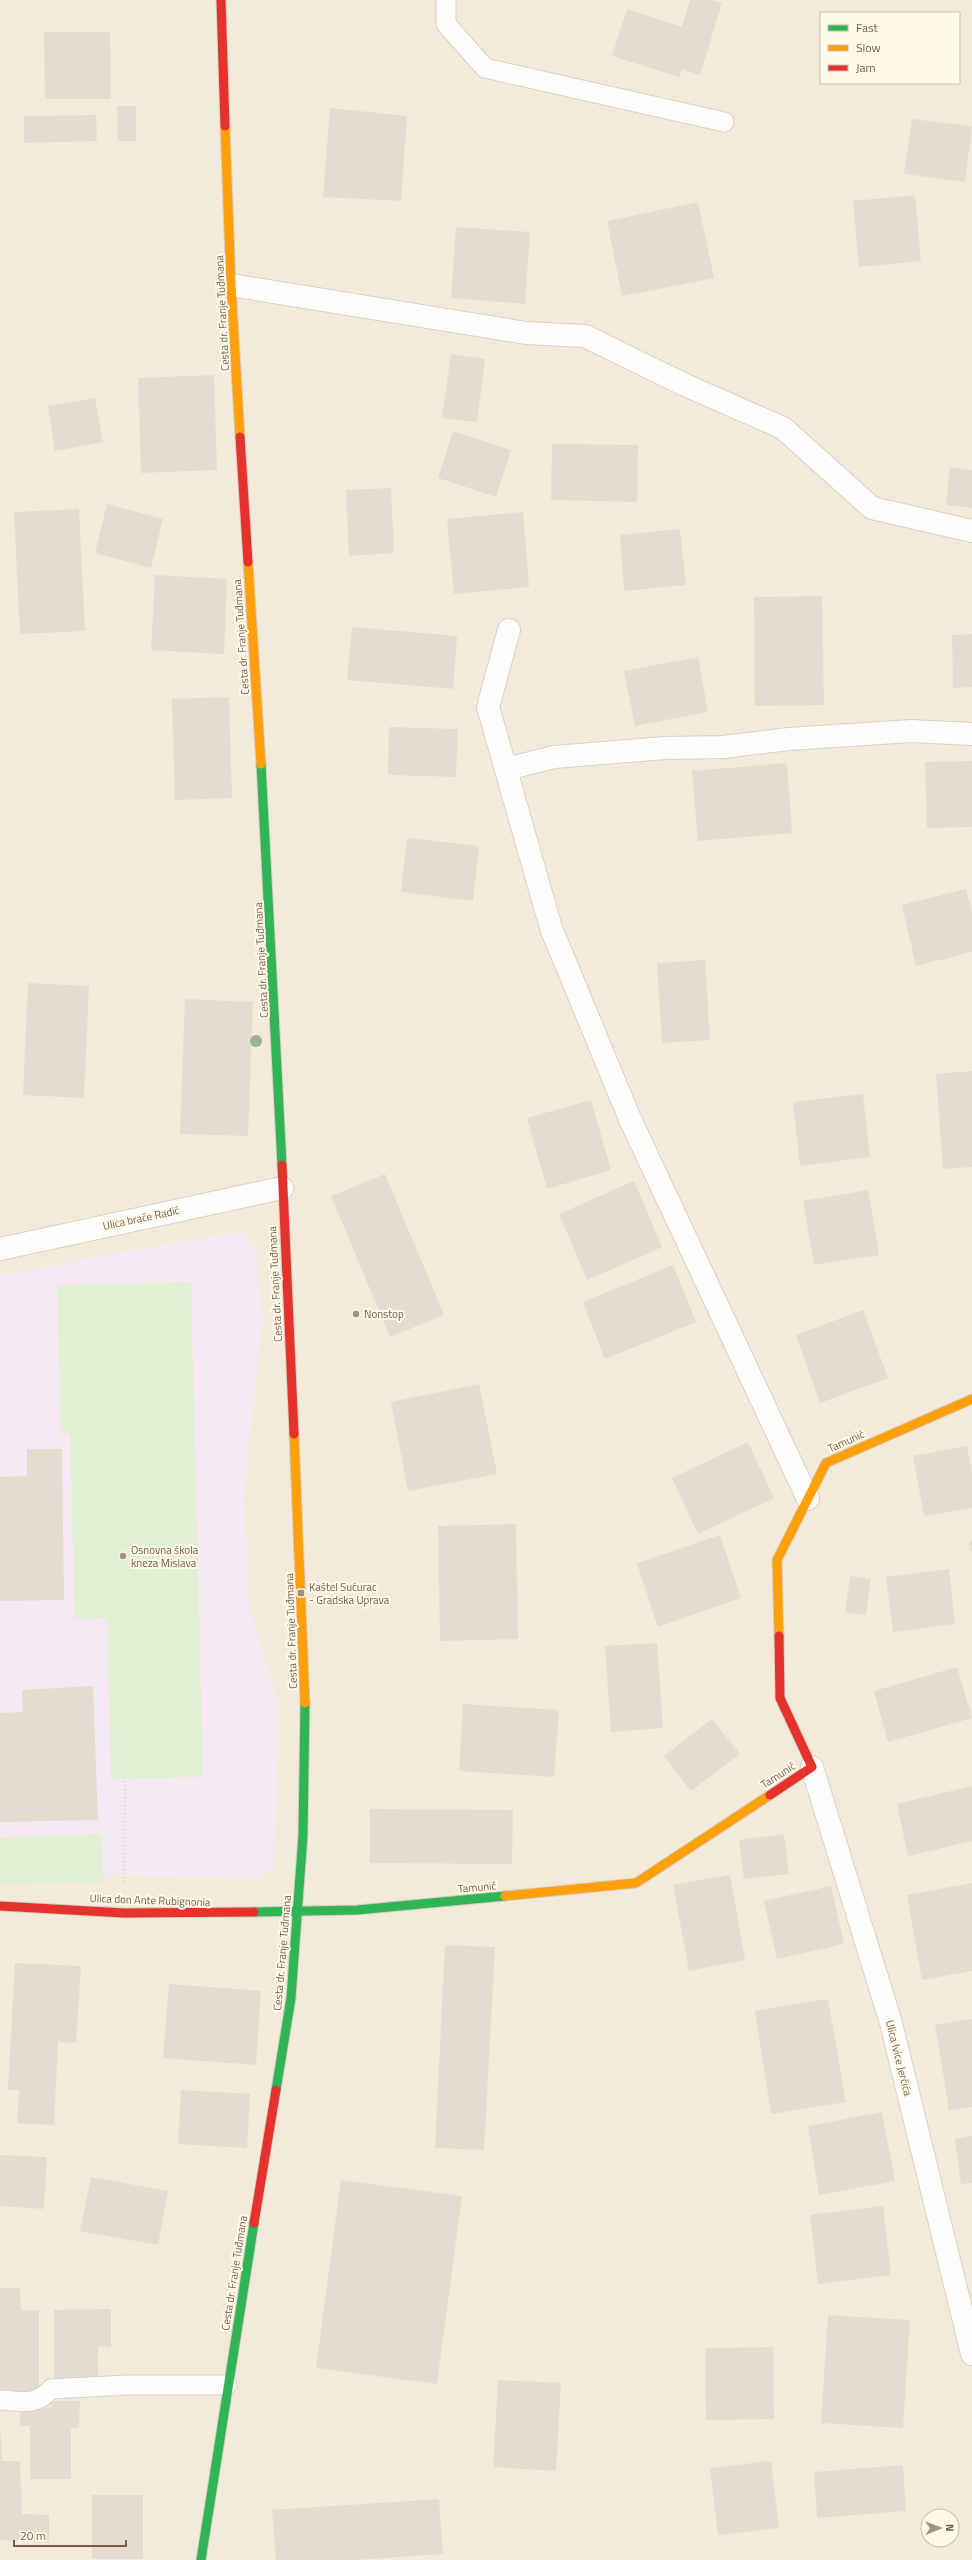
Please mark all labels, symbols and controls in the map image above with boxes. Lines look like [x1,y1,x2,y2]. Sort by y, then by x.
legend [820,12,960,84]
text: Fast [856,18,879,37]
text: Slow [856,38,881,57]
text: Jam [856,58,876,77]
street label: Cesta dr. Franje Tuđmana [211,254,233,371]
street label: Cesta dr. Franje Tuđmana [229,578,253,695]
street label: Cesta dr. Franje Tuđmana [250,901,272,1018]
street label: Ulica braće Radić [101,1202,181,1234]
street label: Cesta dr. Franje Tuđmana [264,1225,286,1342]
place label: Nonstop [364,1306,404,1322]
marker: Nonstop [351,1309,361,1319]
street label: Tamunić [825,1426,867,1456]
place label: Osnovna škola kneza Mislava [131,1542,199,1571]
marker: Osnovna škola kneza Mislava [118,1551,128,1561]
street label: Cesta dr. Franje Tuđmana [281,1572,301,1689]
place label: Kaštel Sućurac - Gradska Uprava [309,1579,390,1608]
marker: Kaštel Sućurac - Gradska Uprava [296,1588,306,1598]
street label: Tamunić [758,1758,799,1792]
street label: Tamunić [457,1877,497,1897]
street label: Ulica don Ante Rubignonia [89,1890,211,1910]
street label: Cesta dr. Franje Tuđmana [269,1894,295,2011]
street label: Ulica Ivice Jerčića [882,2018,916,2098]
street label: Cesta dr. Franje Tuđmana [217,2214,251,2332]
north arrow [920,2508,960,2548]
scale bar [14,2522,126,2548]
text: N [942,2524,958,2532]
text: 20 m [20,2526,46,2545]

